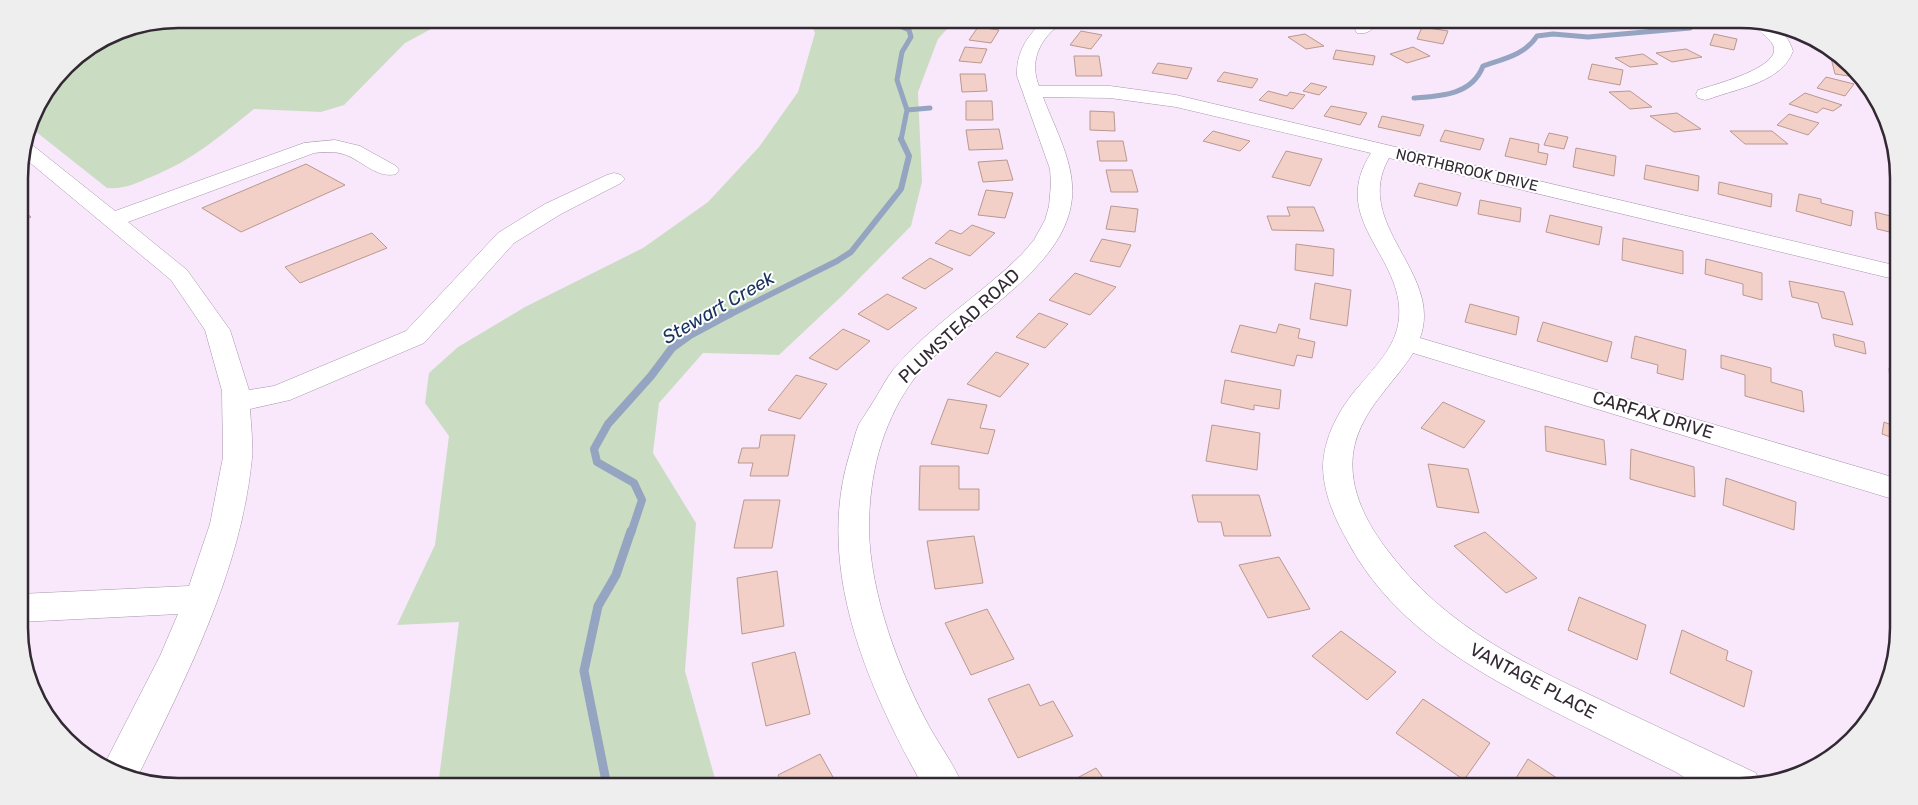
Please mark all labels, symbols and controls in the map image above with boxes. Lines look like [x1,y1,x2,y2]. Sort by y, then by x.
street label: NORTHBROOK DRIVE [1394,145,1540,195]
street label: PLUMSTEAD ROAD [894,264,1024,388]
water label: Stewart Creek [658,266,779,349]
street label: CARFAX DRIVE [1590,386,1716,444]
street label: VANTAGE PLACE [1466,638,1600,724]

